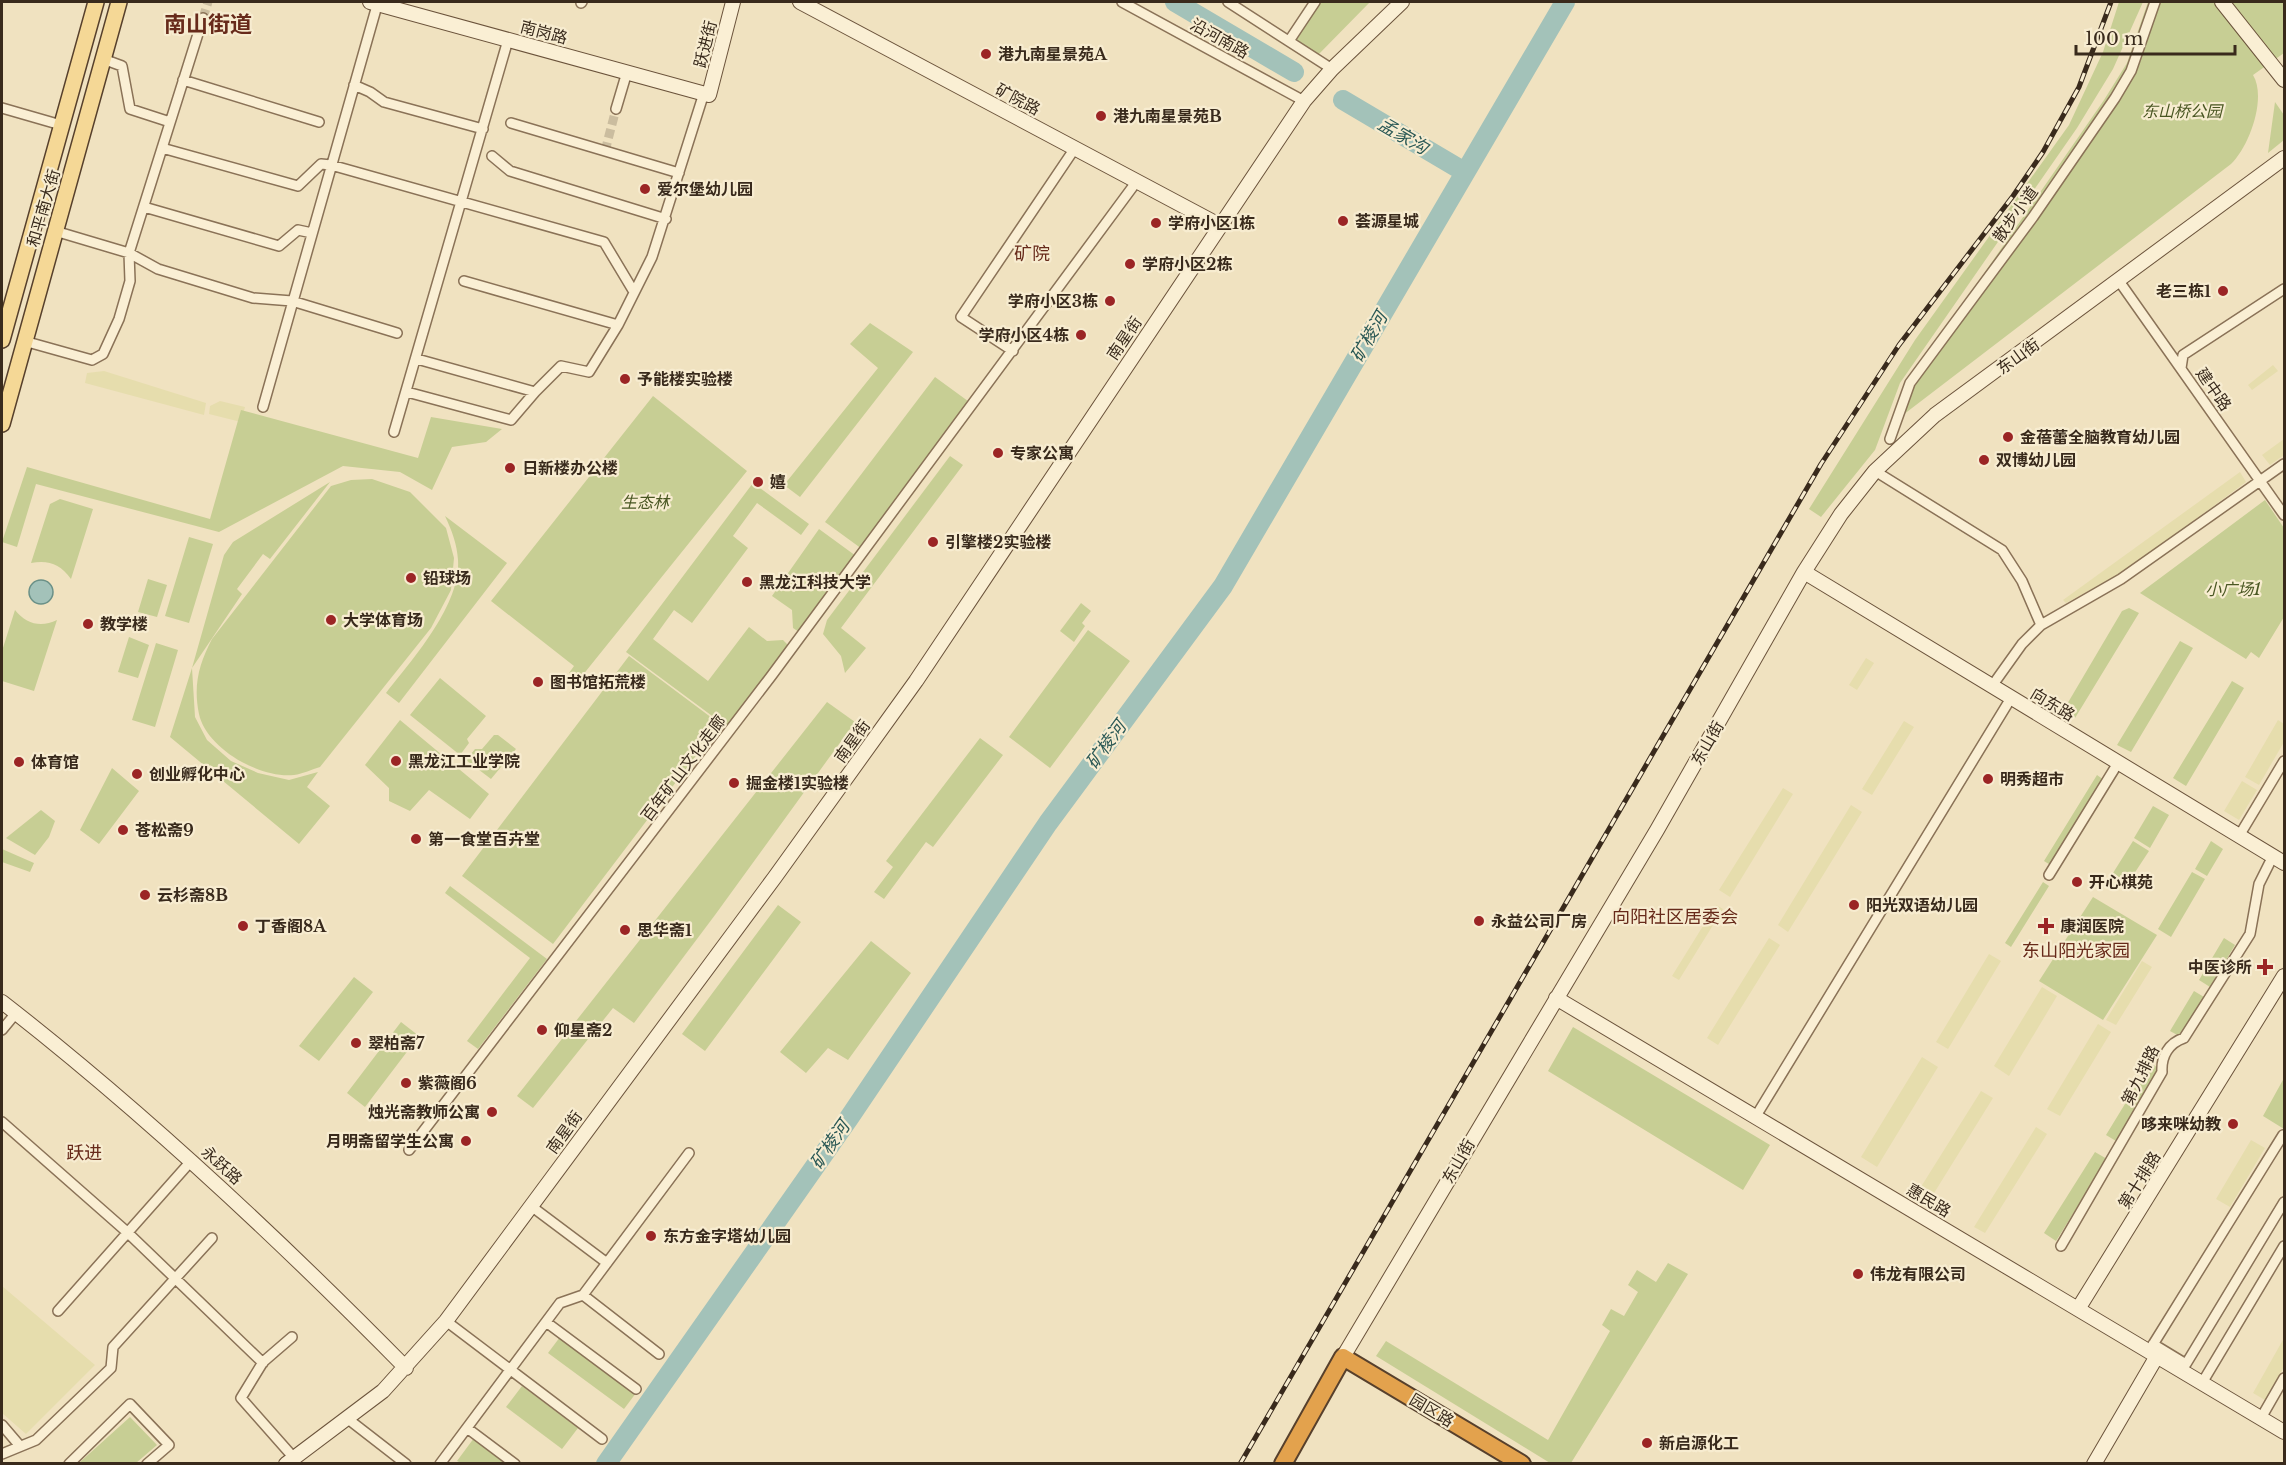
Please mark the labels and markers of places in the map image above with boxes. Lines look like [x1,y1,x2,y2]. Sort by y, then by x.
place label: 港九南星景苑A [998,44,1108,64]
marker: 港九南星景苑A [979,47,993,61]
place label: 港九南星景苑B [1113,106,1222,126]
marker: 港九南星景苑B [1094,109,1108,123]
place label: 爱尔堡幼儿园 [657,179,753,199]
marker: 爱尔堡幼儿园 [638,182,652,196]
place label: 荟源星城 [1355,211,1419,231]
place label: 学府小区1栋 [1168,213,1255,233]
marker: 荟源星城 [1336,214,1350,228]
marker: 学府小区1栋 [1149,216,1163,230]
place label: 学府小区2栋 [1142,254,1232,274]
marker: 学府小区2栋 [1123,257,1137,271]
place label: 老三栋1 [2156,281,2211,301]
marker: 老三栋1 [2216,284,2230,298]
place label: 学府小区3栋 [1008,291,1098,311]
marker: 学府小区3栋 [1103,294,1117,308]
place label: 学府小区4栋 [978,325,1069,345]
marker: 学府小区4栋 [1074,328,1088,342]
place label: 予能楼实验楼 [637,369,733,389]
marker: 予能楼实验楼 [618,372,632,386]
place label: 金蓓蕾全脑教育幼儿园 [2020,427,2180,447]
marker: 金蓓蕾全脑教育幼儿园 [2001,430,2015,444]
place label: 专家公寓 [1010,443,1074,463]
marker: 专家公寓 [991,446,1005,460]
place label: 双博幼儿园 [1996,450,2076,470]
marker: 双博幼儿园 [1977,453,1991,467]
place label: 日新楼办公楼 [522,458,618,478]
marker: 日新楼办公楼 [503,461,517,475]
place label: 嬉 [770,472,786,492]
marker: 嬉 [751,475,765,489]
place label: 引擎楼2实验楼 [945,532,1051,552]
marker: 引擎楼2实验楼 [926,535,940,549]
place label: 铅球场 [423,568,471,588]
marker: 铅球场 [404,571,418,585]
place label: 黑龙江科技大学 [759,572,871,592]
marker: 黑龙江科技大学 [740,575,754,589]
place label: 大学体育场 [343,610,423,630]
marker: 大学体育场 [324,613,338,627]
place label: 教学楼 [100,614,148,634]
marker: 教学楼 [81,617,95,631]
place label: 图书馆拓荒楼 [550,672,646,692]
marker: 图书馆拓荒楼 [531,675,545,689]
place label: 黑龙江工业学院 [408,751,520,771]
place label: 体育馆 [31,752,79,772]
marker: 黑龙江工业学院 [389,754,403,768]
marker: 体育馆 [12,755,26,769]
place label: 创业孵化中心 [149,764,245,784]
marker: 创业孵化中心 [130,767,144,781]
place label: 明秀超市 [2000,769,2064,789]
marker: 明秀超市 [1981,772,1995,786]
place label: 掘金楼1实验楼 [746,773,849,793]
marker: 掘金楼1实验楼 [727,776,741,790]
place label: 苍松斋9 [135,820,194,840]
marker: 苍松斋9 [116,823,130,837]
place label: 第一食堂百卉堂 [428,829,540,849]
marker: 第一食堂百卉堂 [409,832,423,846]
place label: 开心棋苑 [2089,872,2153,892]
marker: 开心棋苑 [2070,875,2084,889]
place label: 云杉斋8B [157,885,228,905]
marker: 云杉斋8B [138,888,152,902]
place label: 阳光双语幼儿园 [1866,895,1978,915]
marker: 阳光双语幼儿园 [1847,898,1861,912]
place label: 永益公司厂房 [1491,911,1587,931]
marker: 永益公司厂房 [1472,914,1486,928]
place label: 丁香阁8A [255,916,327,936]
place label: 康润医院 [2060,916,2124,936]
marker: 康润医院 [2037,917,2055,935]
marker: 丁香阁8A [236,919,250,933]
place label: 思华斋1 [637,920,692,940]
marker: 思华斋1 [618,923,632,937]
place label: 中医诊所 [2188,957,2252,977]
marker: 中医诊所 [2256,958,2274,976]
place label: 仰星斋2 [554,1020,612,1040]
marker: 仰星斋2 [535,1023,549,1037]
place label: 翠柏斋7 [368,1033,425,1053]
marker: 翠柏斋7 [349,1036,363,1050]
place label: 紫薇阁6 [418,1073,477,1093]
marker: 紫薇阁6 [399,1076,413,1090]
place label: 烛光斋教师公寓 [368,1102,480,1122]
marker: 烛光斋教师公寓 [485,1105,499,1119]
place label: 哆来咪幼教 [2141,1114,2221,1134]
marker: 哆来咪幼教 [2226,1117,2240,1131]
place label: 月明斋留学生公寓 [326,1131,454,1151]
marker: 月明斋留学生公寓 [459,1134,473,1148]
place label: 东方金字塔幼儿园 [663,1226,791,1246]
marker: 东方金字塔幼儿园 [644,1229,658,1243]
place label: 伟龙有限公司 [1870,1264,1966,1284]
marker: 伟龙有限公司 [1851,1267,1865,1281]
place label: 新启源化工 [1659,1433,1739,1453]
marker: 新启源化工 [1640,1436,1654,1450]

